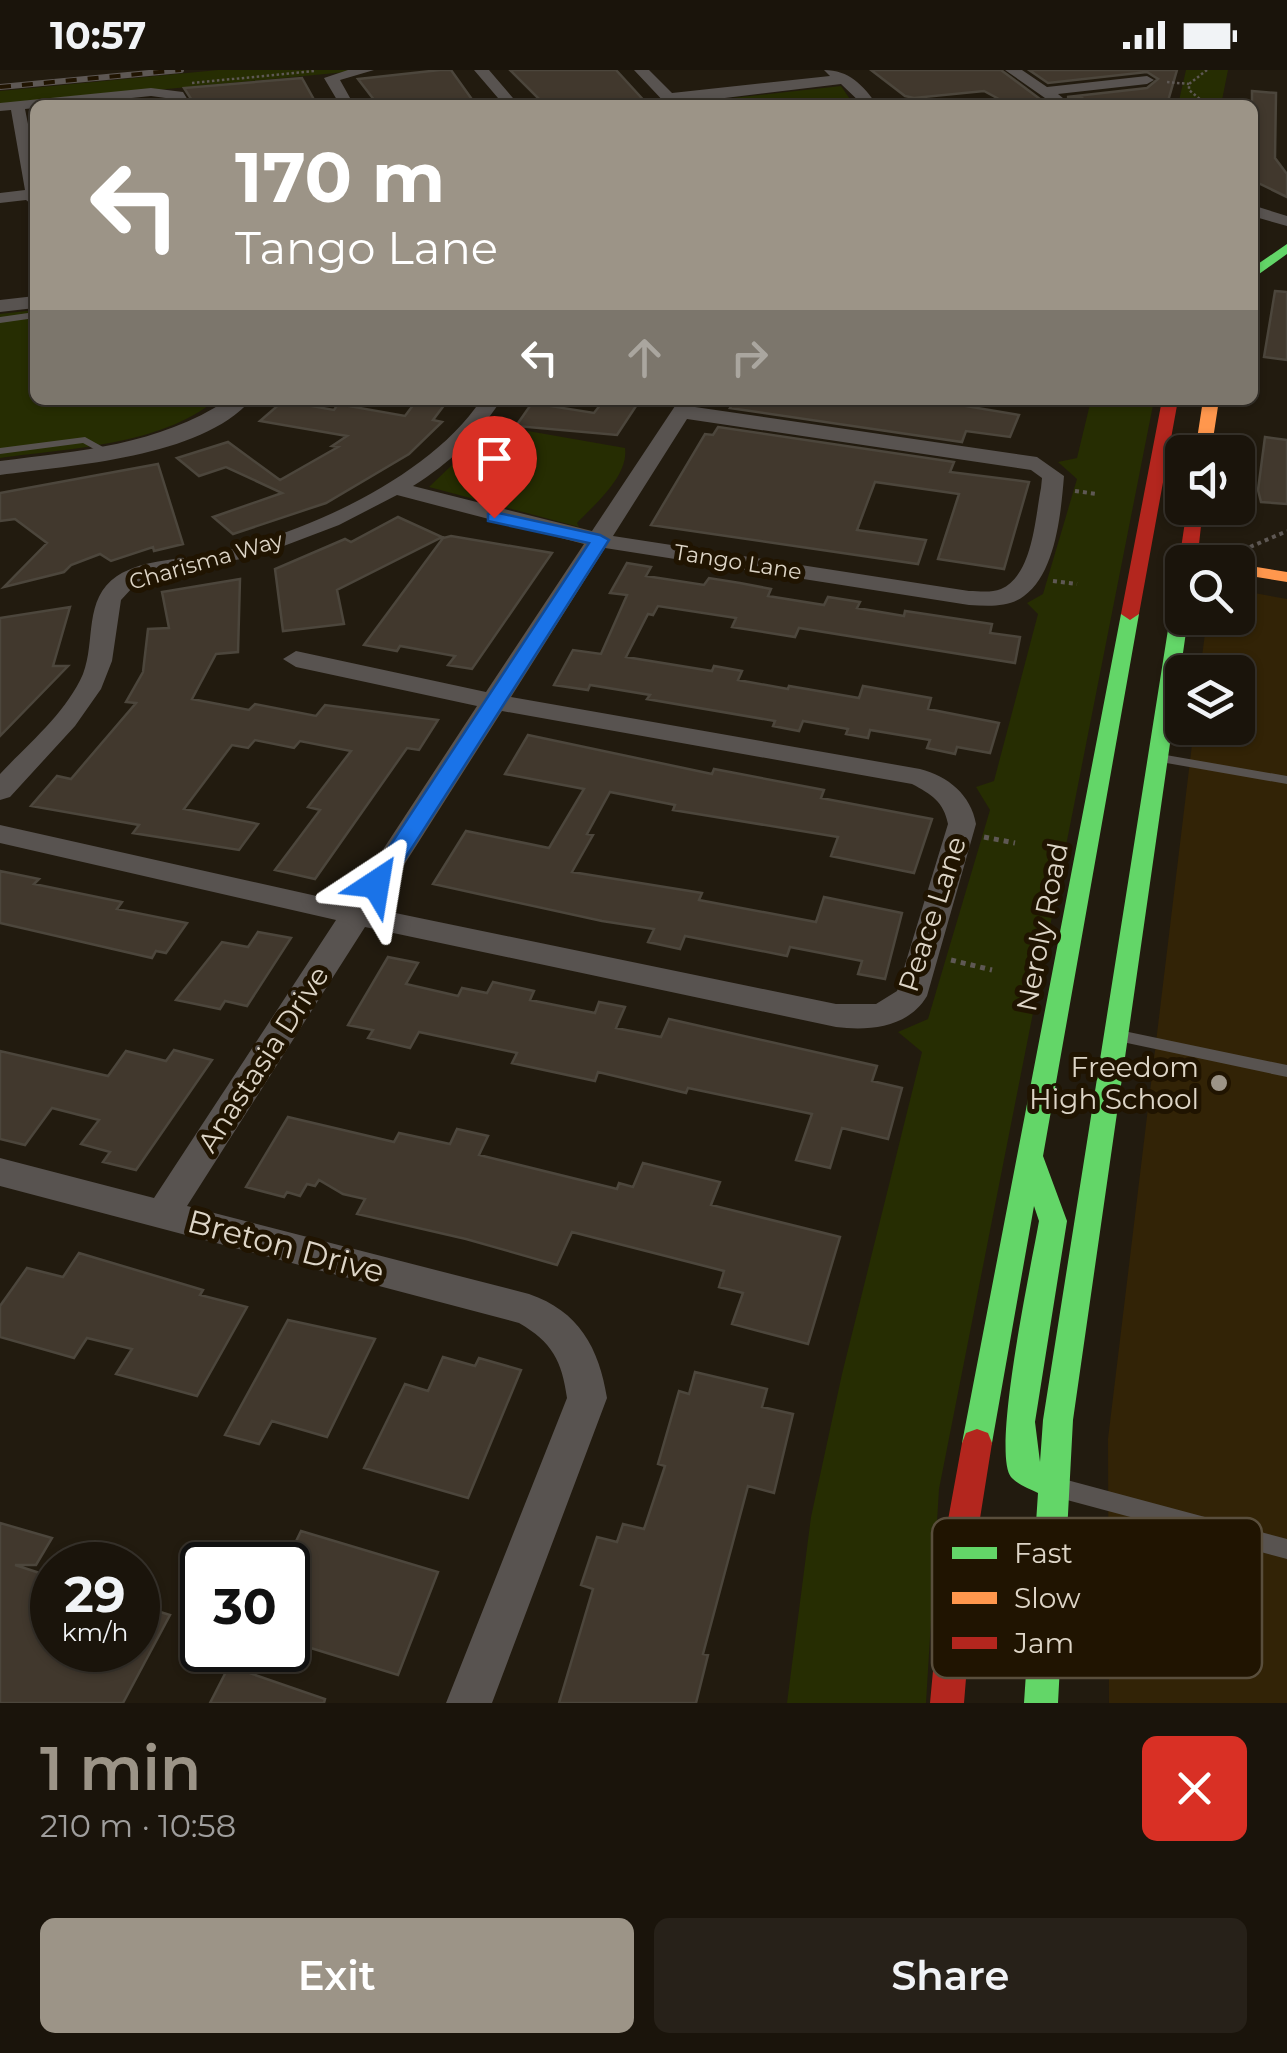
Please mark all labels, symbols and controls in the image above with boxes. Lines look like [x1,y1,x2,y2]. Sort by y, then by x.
text: 10:57 [50,12,146,59]
text: 170 m [235,134,445,220]
icon: left [70,140,200,270]
text: Tango Lane [235,220,498,275]
icon: left [512,330,567,385]
icon: ahead [617,330,672,385]
icon: right [722,330,777,385]
pin [452,416,537,519]
icon: arrive [467,431,522,486]
map controls [1165,435,1255,745]
button: sound [1165,435,1255,525]
street label: Charisma Way [126,526,286,596]
street label: Tango Lane [672,539,804,585]
button: search [1165,545,1255,635]
button: layers [1165,655,1255,745]
position arrow [324,832,428,936]
street label: Peace Lane [891,832,973,996]
street label: Neroly Road [1009,840,1075,1014]
street label: Anastasia Drive [190,960,336,1158]
place label: Freedom High School [1029,1050,1199,1116]
marker: Freedom High School [1208,1072,1230,1094]
street label: Breton Drive [183,1201,389,1291]
legend [932,1518,1262,1678]
text: Fast [1014,1536,1073,1570]
speed limit sign: 30 [180,1542,310,1672]
text: 29 [64,1564,126,1625]
text: Slow [1014,1581,1081,1615]
text: km/h [62,1617,128,1647]
text: Jam [1013,1626,1074,1660]
text: 1 min [40,1732,201,1805]
button: close [1142,1736,1247,1841]
text: 210 m · 10:58 [40,1806,236,1845]
button: Exit [40,1918,634,2033]
button: Share [654,1918,1247,2033]

